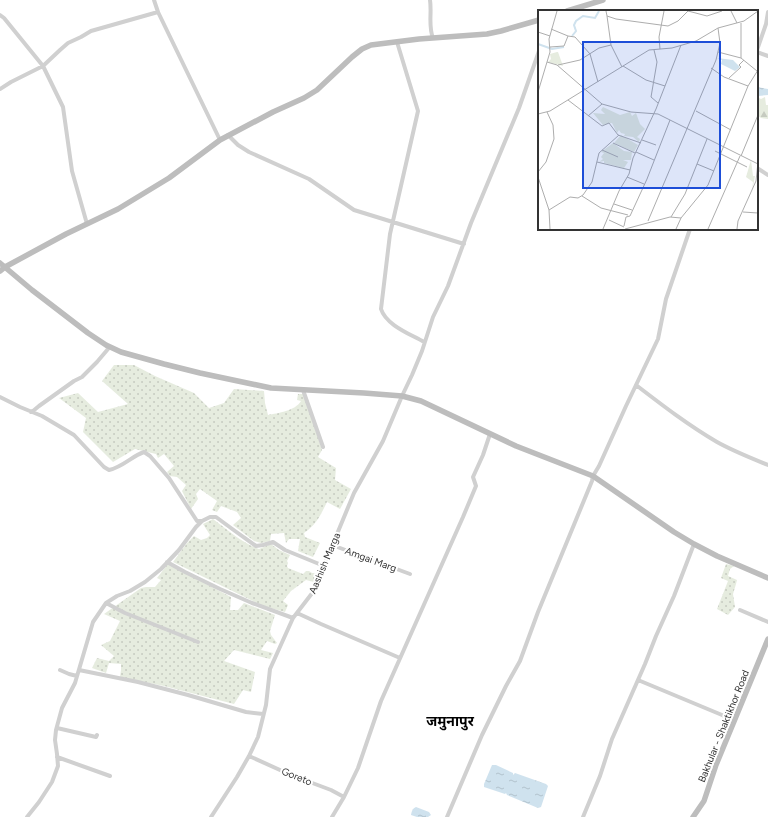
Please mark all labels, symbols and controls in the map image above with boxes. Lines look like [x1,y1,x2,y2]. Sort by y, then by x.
inset map [538,10,758,230]
street label: Aashish Marga [306,531,343,596]
street label: Amgai Marg [343,544,398,575]
street label: Bakhular - Shaktikhor Road [695,668,752,784]
district label: जमुनापुर [426,713,475,731]
street label: Goreto [280,764,314,789]

